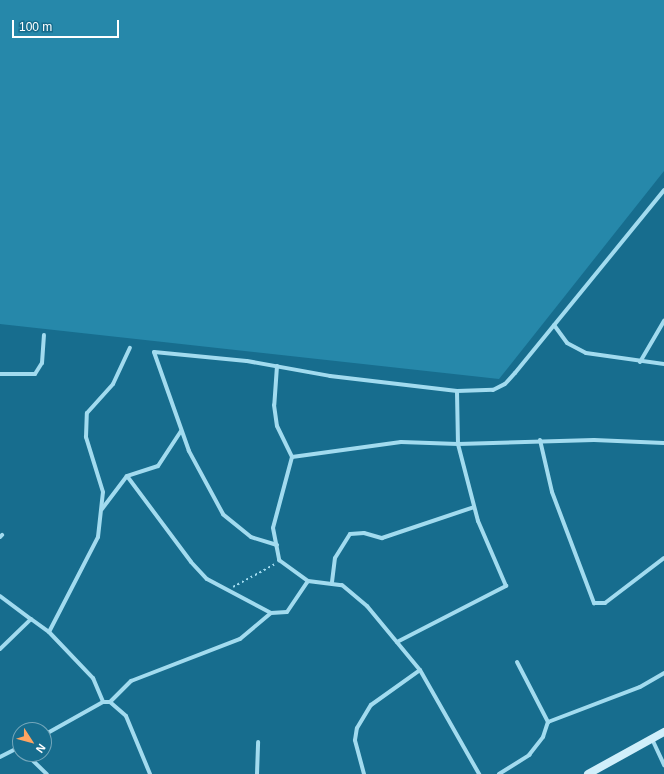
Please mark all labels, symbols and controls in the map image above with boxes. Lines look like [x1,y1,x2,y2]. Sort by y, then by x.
scale bar [14,12,121,38]
text: 100 m [19,20,52,34]
north arrow [12,722,52,762]
text: N [34,742,48,755]

